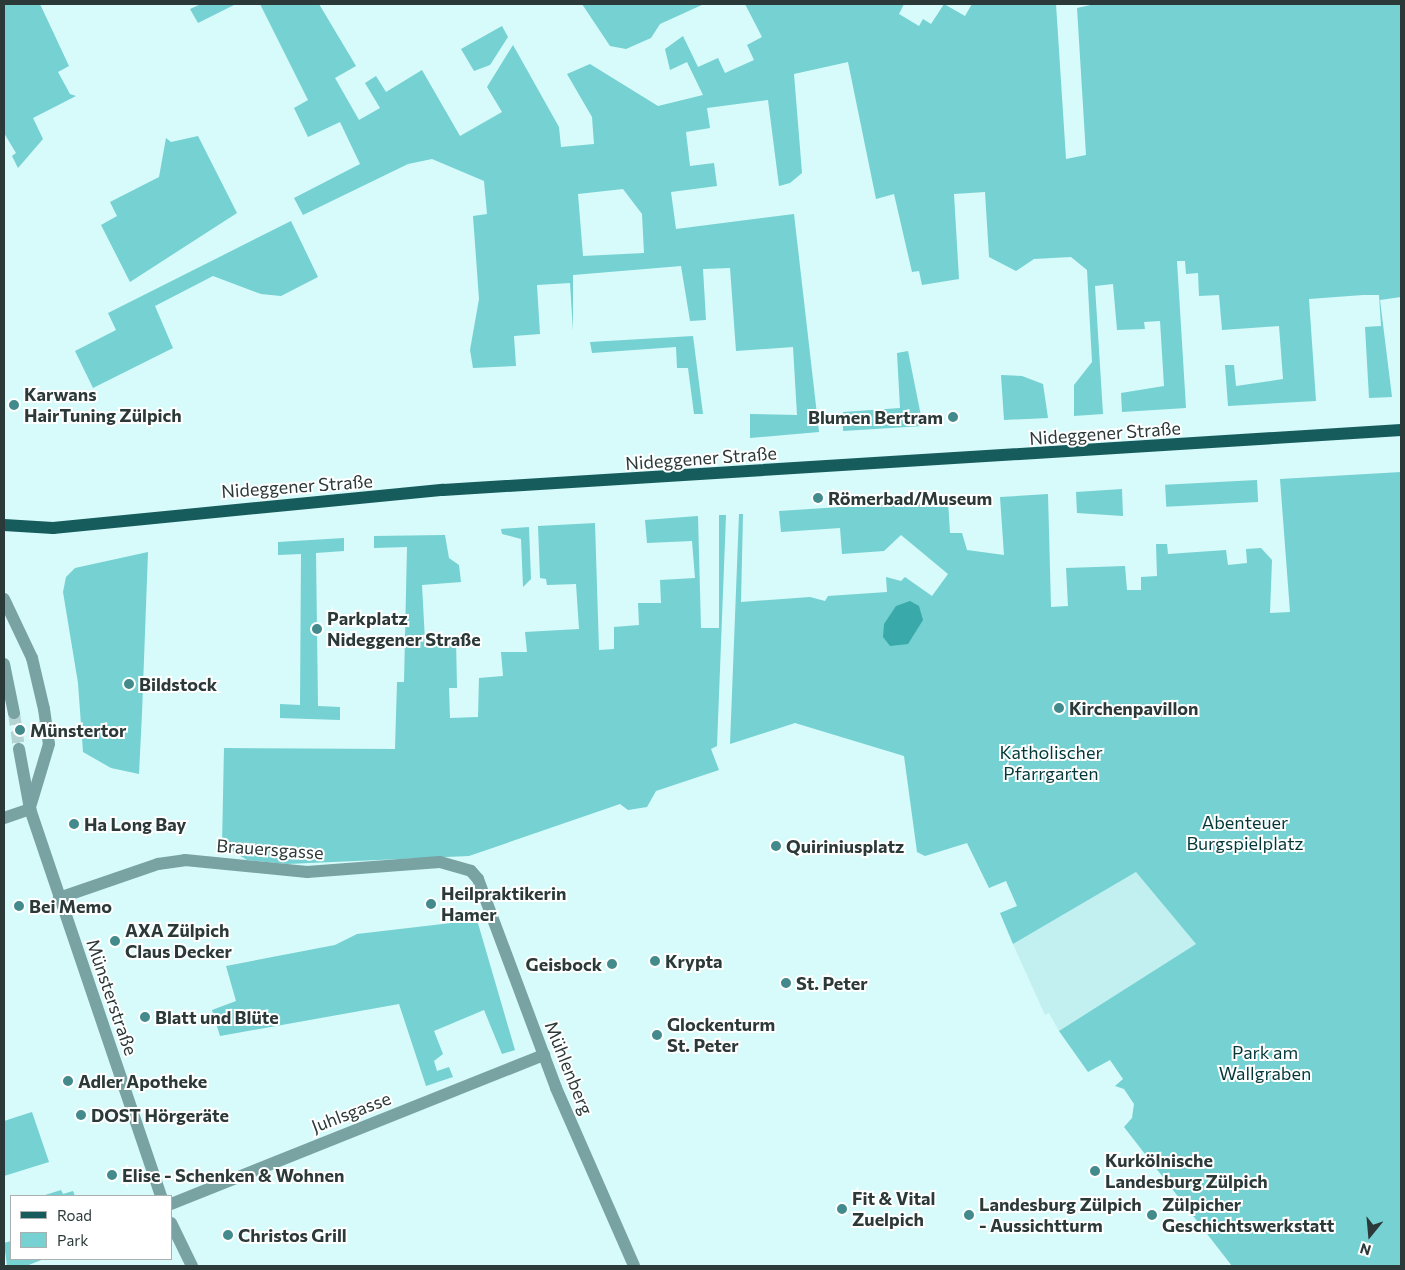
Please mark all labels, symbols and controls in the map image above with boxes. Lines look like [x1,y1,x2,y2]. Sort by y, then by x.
place label: Karwans HairTuning Zülpich [24,384,182,426]
marker: Karwans HairTuning Zülpich [8,399,20,411]
place label: Blumen Bertram [808,406,943,428]
marker: Blumen Bertram [947,411,959,423]
street label: Nideggener Straße [1028,417,1182,449]
street label: Nideggener Straße [624,442,778,474]
street label: Nideggener Straße [220,470,374,502]
place label: Römerbad/Museum [828,487,992,509]
marker: Römerbad/Museum [812,492,824,504]
place label: Parkplatz Nideggener Straße [327,608,481,650]
marker: Parkplatz Nideggener Straße [311,623,323,635]
place label: Bildstock [139,673,217,695]
marker: Bildstock [123,678,135,690]
place label: Kirchenpavillon [1069,697,1198,719]
marker: Kirchenpavillon [1053,702,1065,714]
place label: Münstertor [30,719,126,741]
marker: Münstertor [14,724,26,736]
park label: Katholischer Pfarrgarten [999,742,1103,784]
park label: Abenteuer Burgspielplatz [1186,812,1304,854]
place label: Ha Long Bay [84,813,186,835]
marker: Ha Long Bay [68,818,80,830]
street label: Brauersgasse [216,834,324,864]
place label: Quiriniusplatz [786,835,904,857]
marker: Quiriniusplatz [770,840,782,852]
place label: Heilpraktikerin Hamer [441,883,566,926]
place label: Bei Memo [29,895,112,917]
marker: Heilpraktikerin Hamer [425,898,437,910]
marker: Bei Memo [13,900,25,912]
place label: AXA Zülpich Claus Decker [125,920,232,962]
marker: AXA Zülpich Claus Decker [109,935,121,947]
street label: Münsterstraße [82,936,142,1058]
place label: Krypta [665,950,723,972]
place label: Geisbock [526,953,602,975]
marker: Krypta [649,955,661,967]
marker: Geisbock [606,958,618,970]
place label: St. Peter [796,972,868,994]
marker: St. Peter [780,977,792,989]
place label: Blatt und Blüte [155,1006,279,1028]
marker: Blatt und Blüte [139,1011,151,1023]
place label: Glockenturm St. Peter [667,1014,775,1056]
street label: Mühlenberg [540,1018,598,1118]
marker: Glockenturm St. Peter [651,1029,663,1041]
park label: Park am Wallgraben [1219,1042,1311,1084]
place label: Adler Apotheke [78,1070,207,1092]
marker: Adler Apotheke [62,1075,74,1087]
street label: Juhlsgasse [308,1087,394,1137]
place label: DOST Hörgeräte [91,1104,229,1126]
marker: DOST Hörgeräte [75,1109,87,1121]
place label: Kurkölnische Landesburg Zülpich [1105,1150,1268,1192]
place label: Elise - Schenken & Wohnen [122,1164,344,1186]
marker: Kurkölnische Landesburg Zülpich [1089,1165,1101,1177]
marker: Elise - Schenken & Wohnen [106,1169,118,1181]
place label: Fit & Vital Zuelpich [852,1188,935,1230]
place label: Landesburg Zülpich - Aussichtturm [979,1194,1142,1236]
place label: Zülpicher Geschichtswerkstatt [1162,1194,1334,1236]
legend [10,1195,172,1260]
marker: Fit & Vital Zuelpich [836,1203,848,1215]
text: Road [57,1206,92,1224]
marker: Landesburg Zülpich - Aussichtturm [963,1209,975,1221]
marker: Zülpicher Geschichtswerkstatt [1146,1209,1158,1221]
north arrow [1345,1210,1395,1260]
place label: Christos Grill [238,1224,347,1246]
marker: Christos Grill [222,1229,234,1241]
text: Park [57,1231,88,1249]
text: N [1358,1240,1373,1259]

